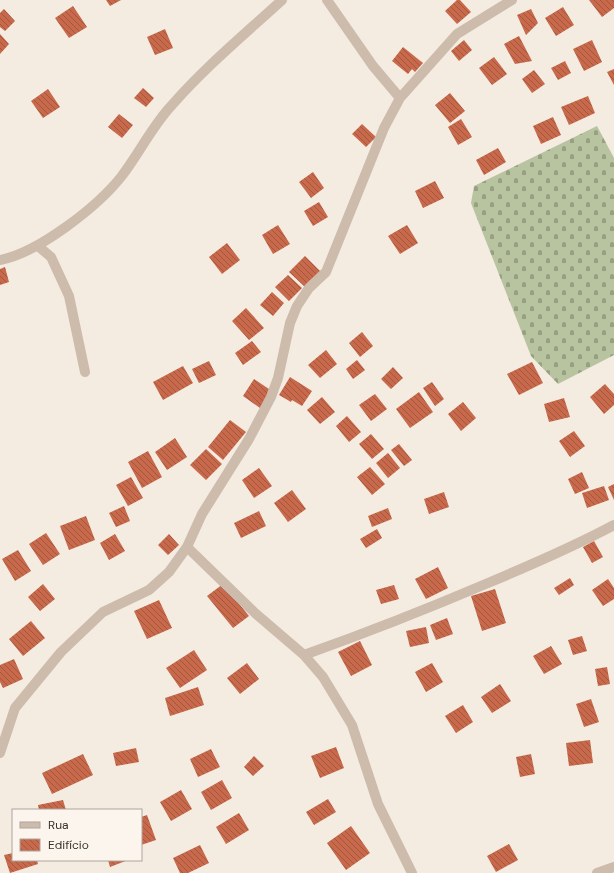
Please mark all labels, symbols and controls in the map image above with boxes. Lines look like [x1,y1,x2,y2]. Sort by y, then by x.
legend [12,809,142,861]
text: Rua [48,817,69,833]
text: Edifício [48,837,89,853]

